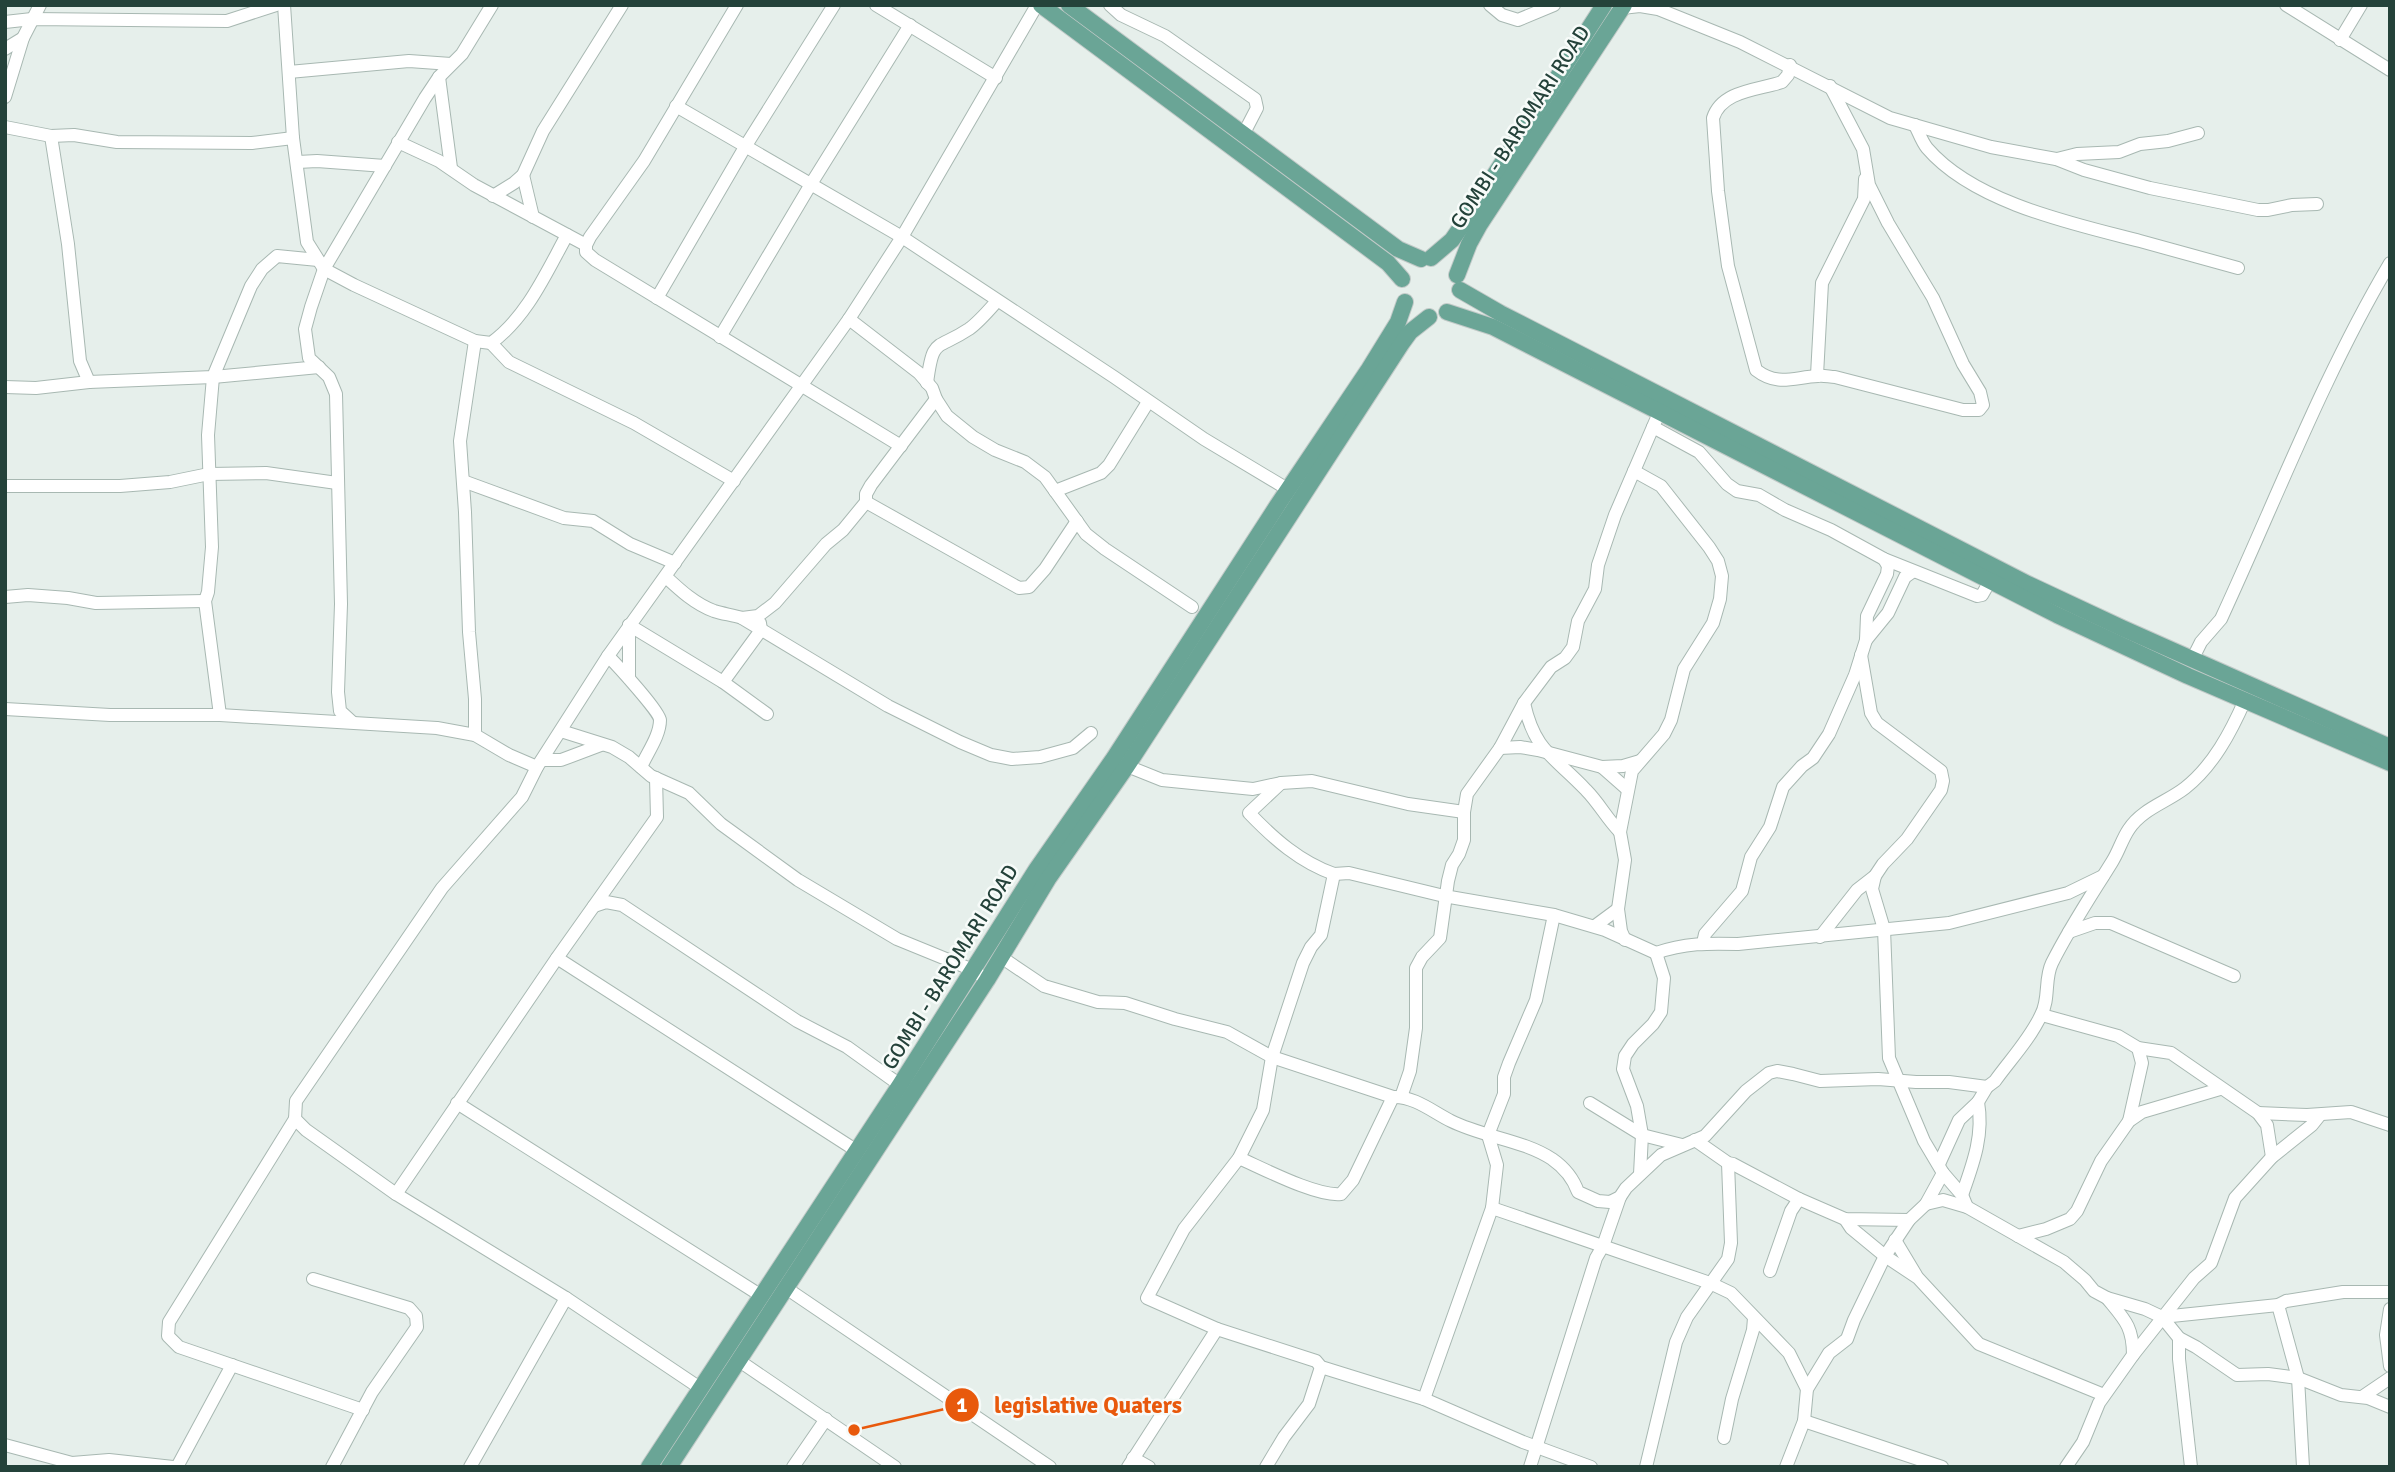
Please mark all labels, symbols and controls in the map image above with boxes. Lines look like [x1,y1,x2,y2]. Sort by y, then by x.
street label: GOMBI - BAROMARI ROAD [1445,21,1595,233]
street label: GOMBI - BAROMARI ROAD [876,860,1024,1074]
callout: legislative Quaters [945,1383,1196,1427]
text: legislative Quaters [994,1391,1182,1420]
text: 1 [956,1392,968,1418]

